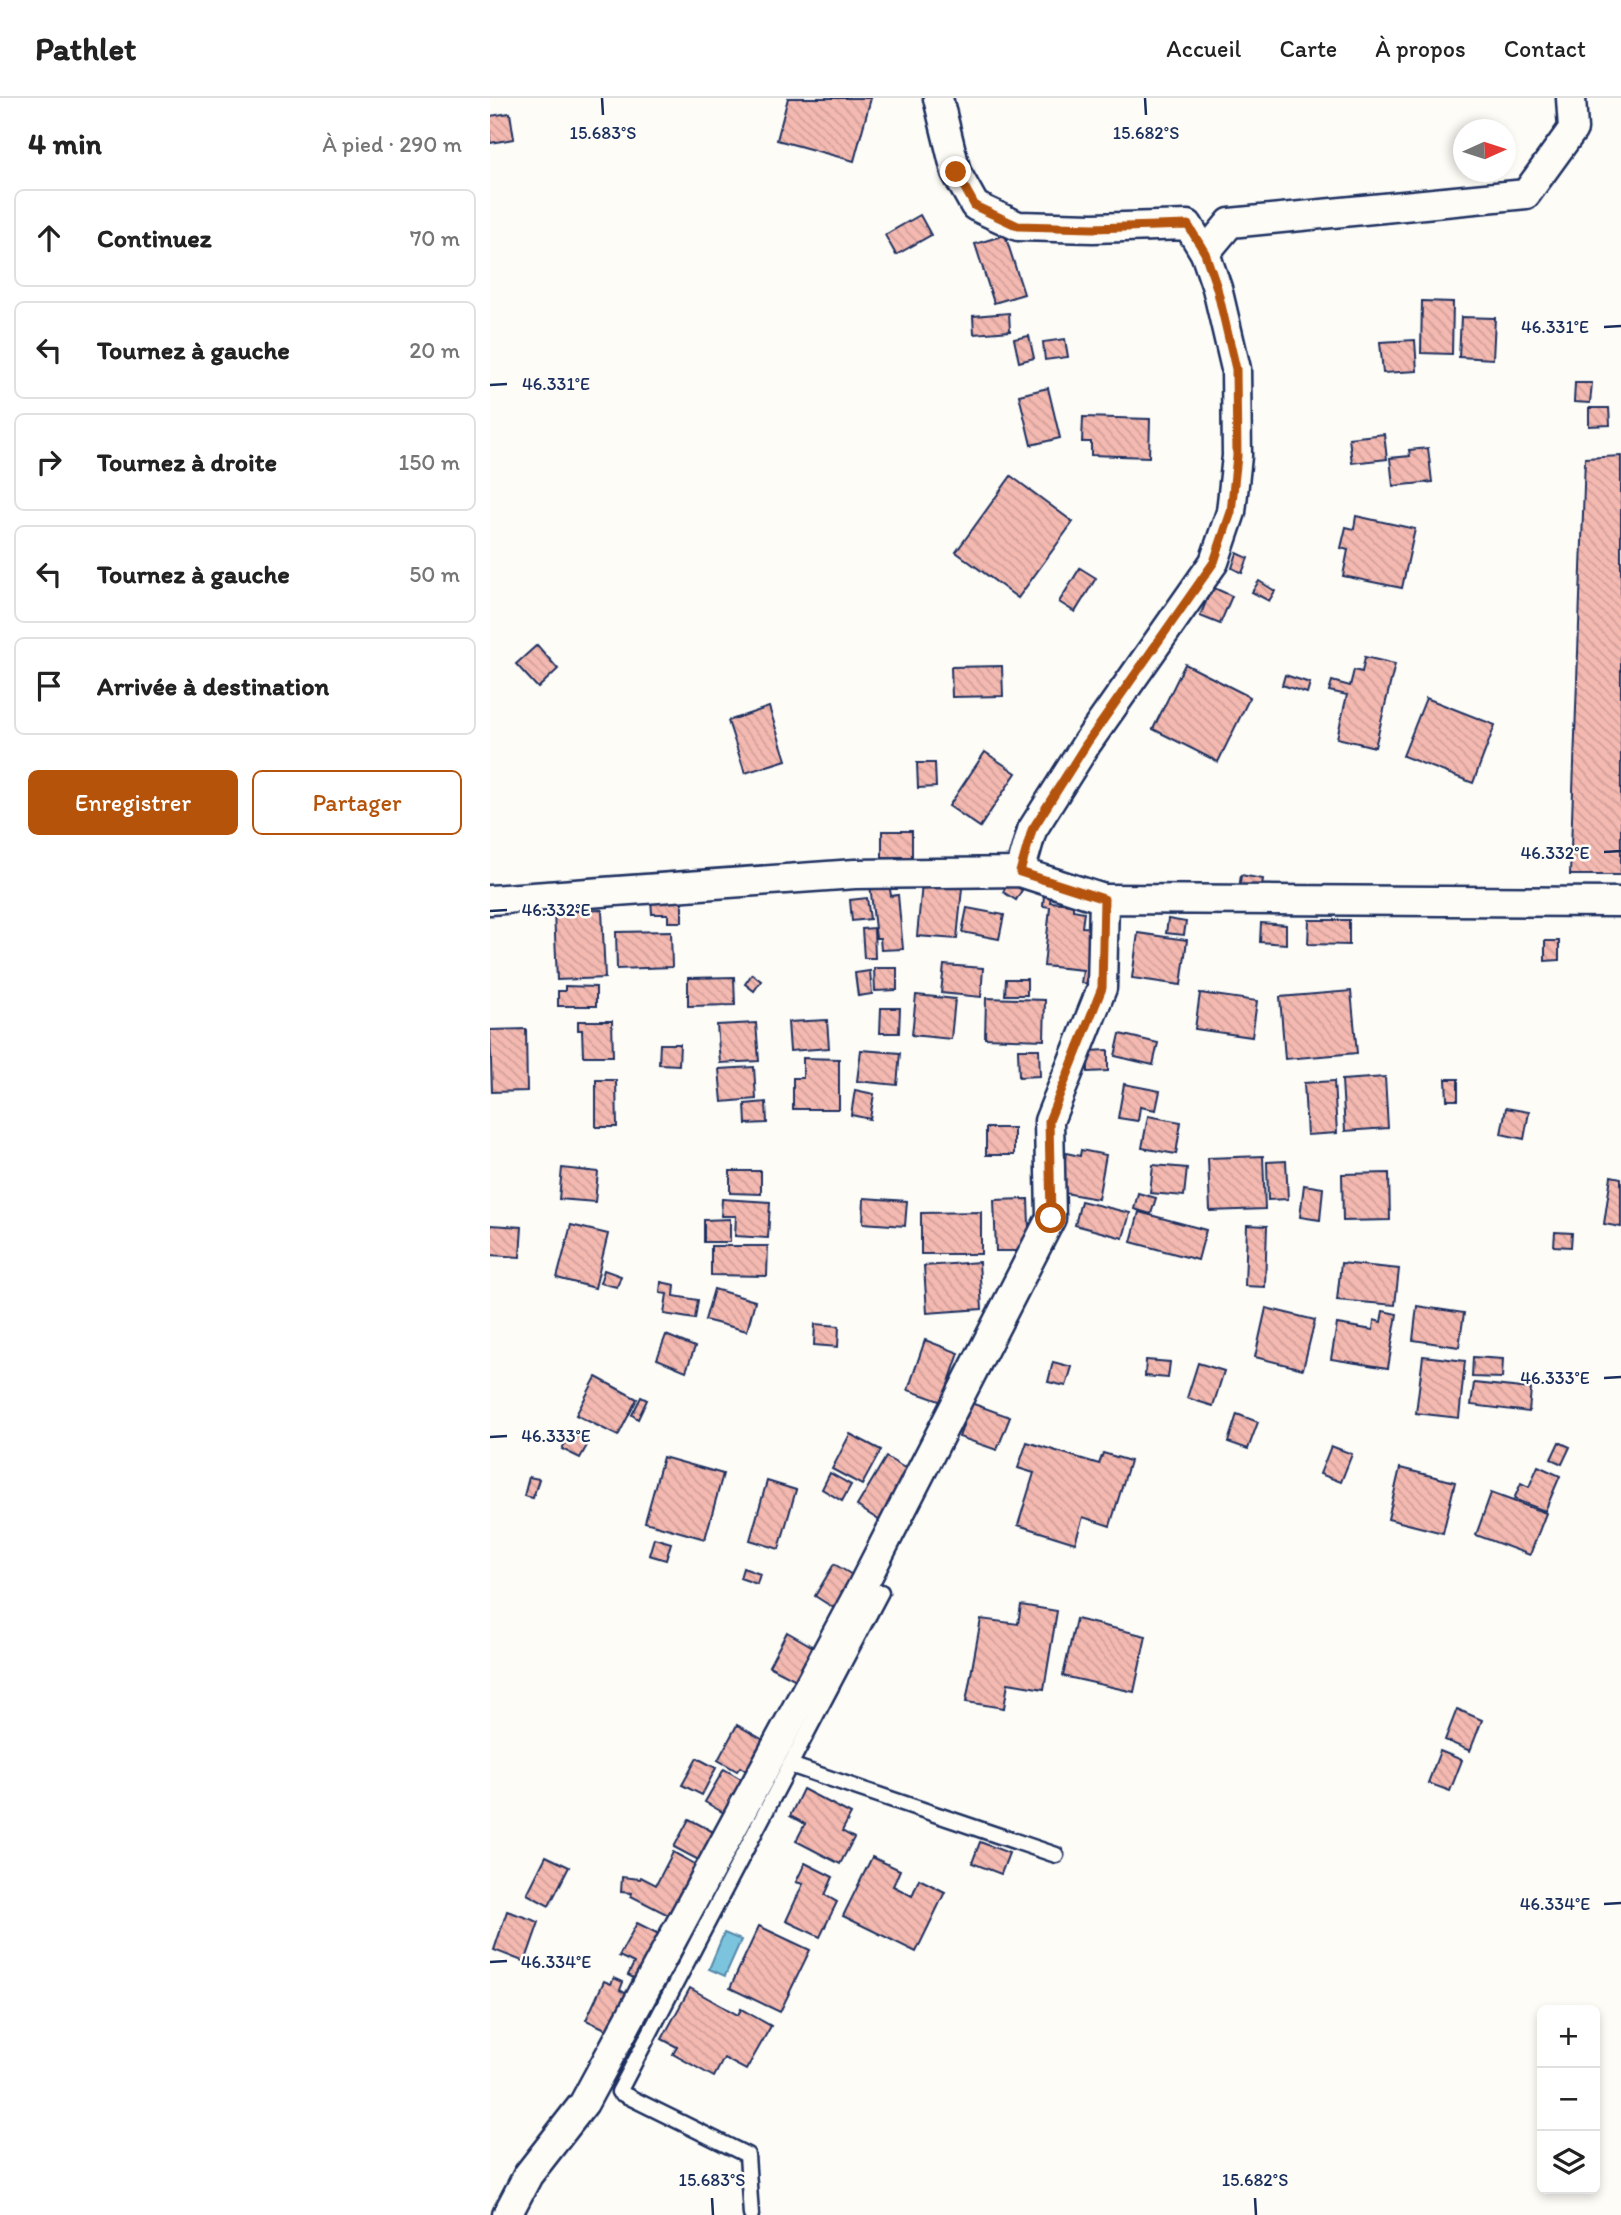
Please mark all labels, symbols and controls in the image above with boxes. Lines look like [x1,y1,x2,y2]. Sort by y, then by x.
text: Pathlet [35,29,137,68]
text: Accueil [1166,34,1241,63]
text: Carte [1279,34,1337,63]
text: À propos [1375,34,1466,63]
text: Contact [1504,34,1586,63]
north arrow [1453,119,1516,182]
text: 15.683°S [570,122,636,144]
text: 15.682°S [1113,122,1179,144]
text: 4 min [28,125,102,162]
text: À pied · 290 m [322,130,462,158]
route end [940,156,971,187]
icon: ahead [30,219,68,257]
text: Continuez [97,222,212,254]
text: 70 m [410,224,460,252]
text: 46.331°E [1521,316,1589,338]
icon: left [30,331,68,369]
text: Tournez à gauche [97,334,290,366]
text: 20 m [409,336,460,364]
text: 46.331°E [522,373,590,395]
icon: right [30,443,68,481]
text: Tournez à droite [97,446,277,478]
text: 150 m [399,448,460,476]
icon: left [30,555,68,593]
text: Tournez à gauche [97,558,290,590]
text: 50 m [409,560,460,588]
icon: arrive [30,667,68,705]
text: Arrivée à destination [97,670,329,702]
button: Enregistrer [28,770,238,835]
button: Partager [252,770,462,835]
text: 46.332°E [1520,842,1590,864]
text: 46.332°E [521,899,591,921]
route start [1035,1202,1066,1233]
text: 46.333°E [1520,1367,1590,1389]
text: 46.333°E [521,1425,591,1447]
text: 46.334°E [1520,1893,1590,1915]
text: 46.334°E [521,1951,591,1973]
map controls [1537,2005,1600,2194]
button: + [1537,2005,1600,2068]
button: − [1537,2068,1600,2131]
button: layers [1537,2131,1600,2194]
text: 15.683°S [679,2169,745,2191]
text: 15.682°S [1222,2169,1288,2191]

